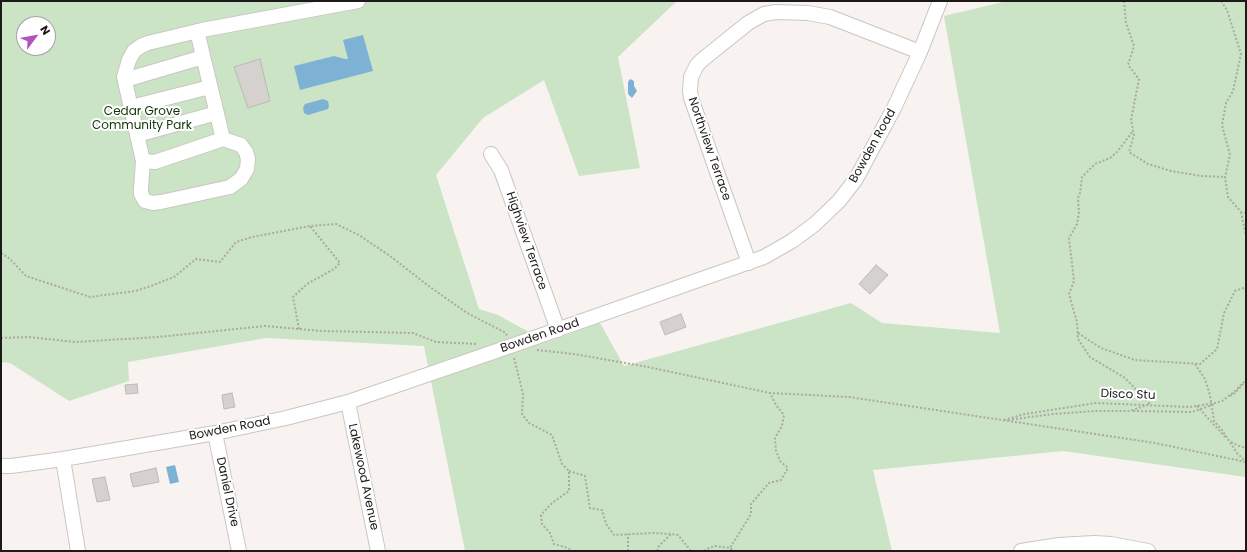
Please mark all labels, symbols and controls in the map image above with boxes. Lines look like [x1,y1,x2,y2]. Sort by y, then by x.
north arrow [16,16,56,56]
text: N [36,22,54,38]
street label: Northview Terrace [685,95,733,203]
park label: Cedar Grove Community Park [92,105,192,133]
street label: Bowden Road [847,106,899,186]
street label: Highview Terrace [502,190,550,292]
street label: Bowden Road [499,316,581,356]
street label: Disco Stu [1100,387,1156,403]
street label: Bowden Road [188,414,272,444]
street label: Lakewood Avenue [345,422,381,532]
street label: Daniel Drive [213,456,241,528]

